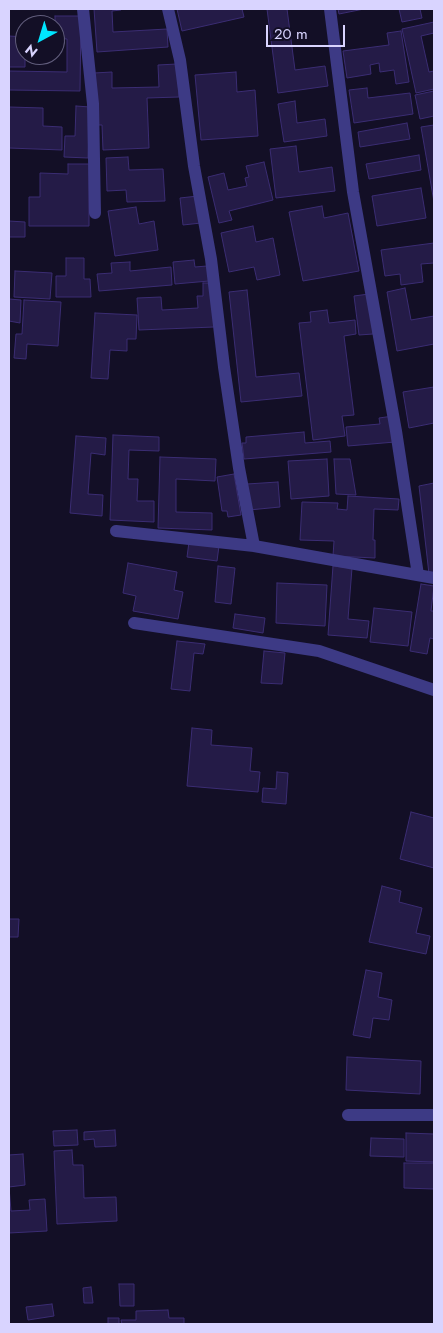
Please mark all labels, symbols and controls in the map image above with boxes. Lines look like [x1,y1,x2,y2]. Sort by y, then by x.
north arrow [15,15,65,65]
scale bar [268,15,347,47]
text: 20 m [274,23,308,45]
text: N [21,40,42,62]

